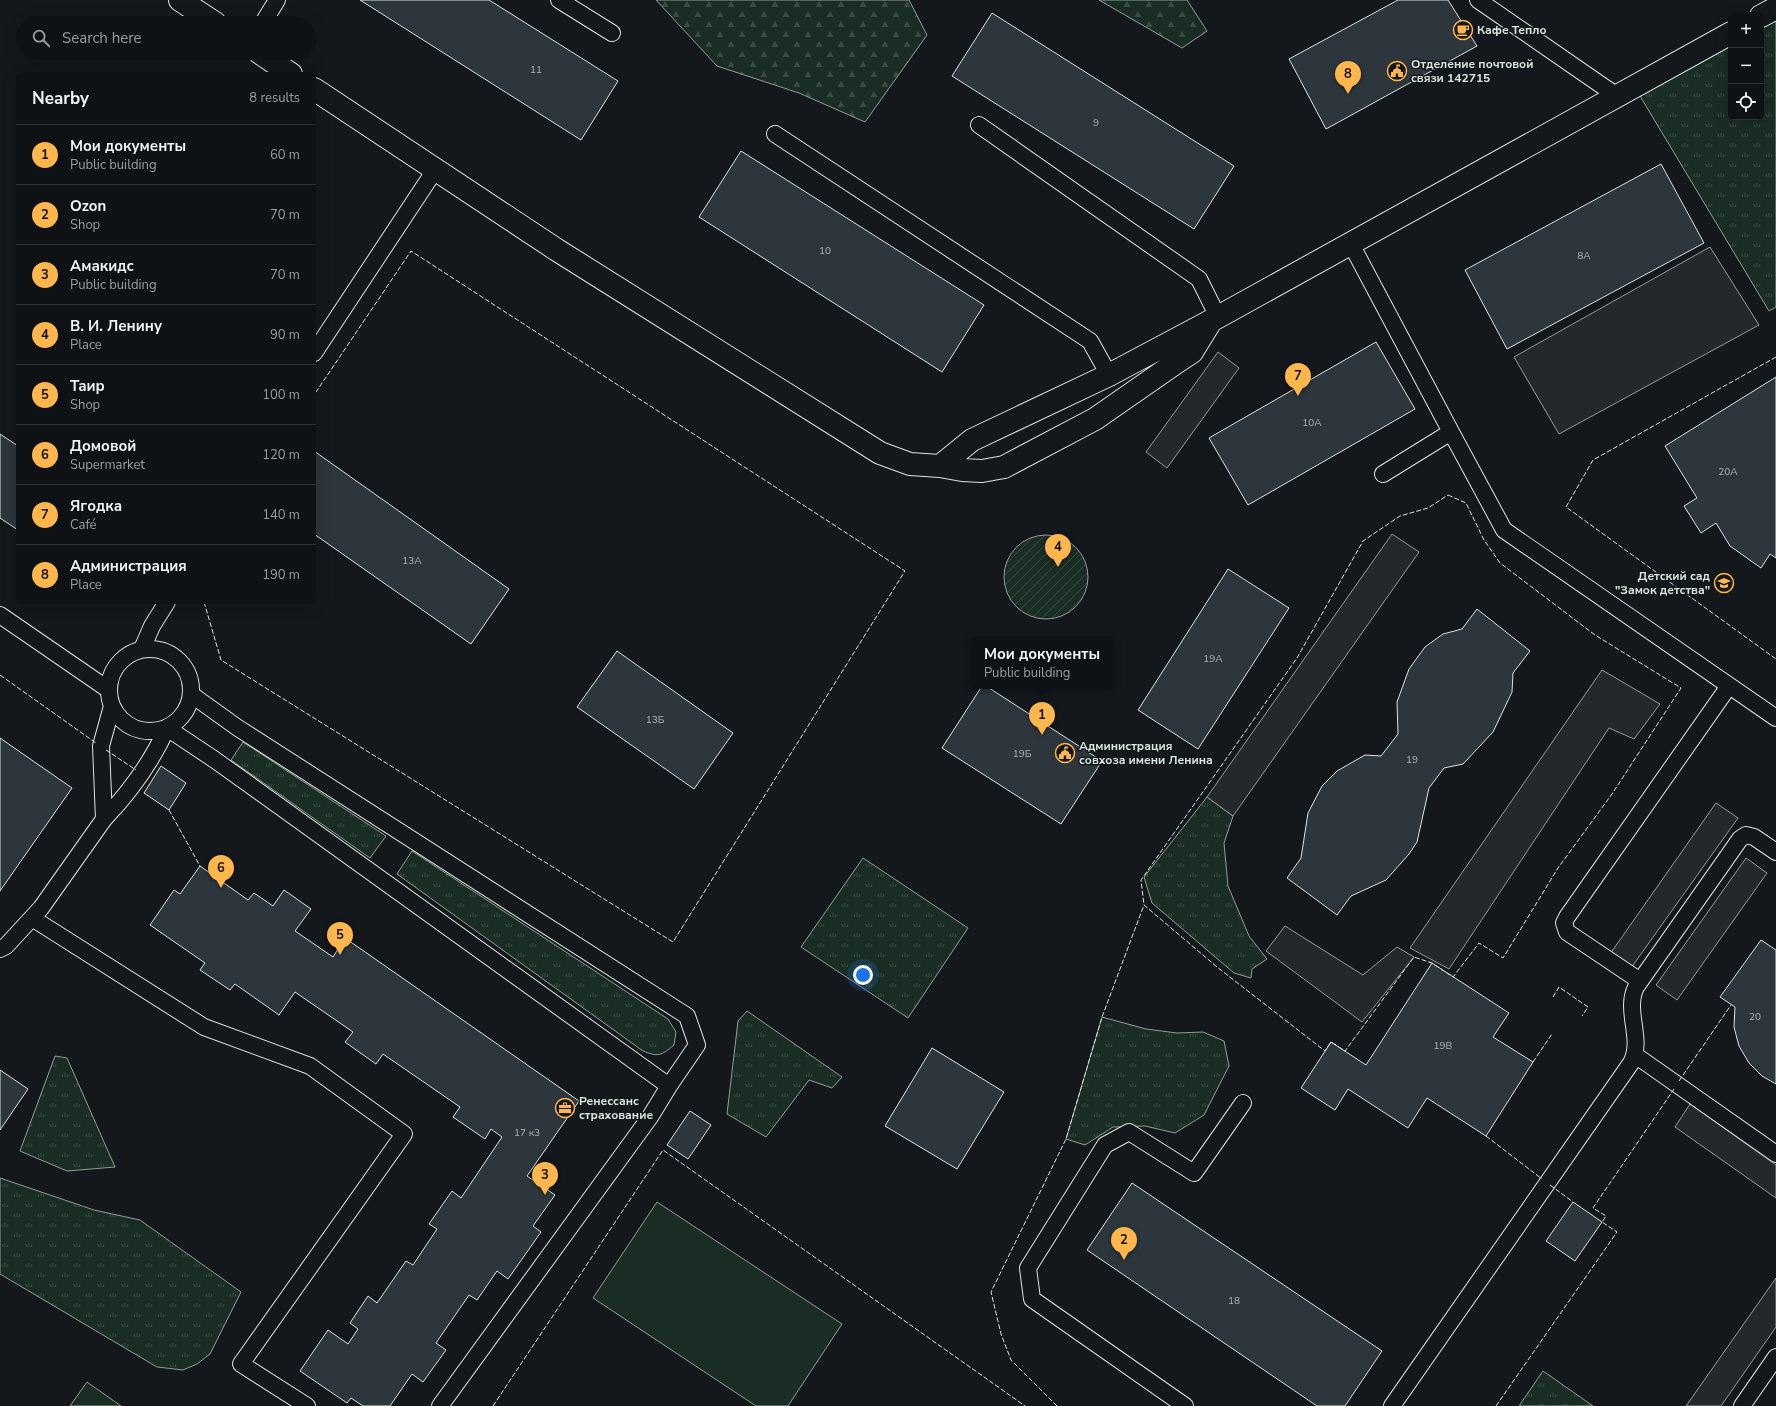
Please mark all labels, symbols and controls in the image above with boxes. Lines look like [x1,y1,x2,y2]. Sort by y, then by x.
map controls [1728,12,1764,120]
button: + [1728,12,1764,48]
search box [16,16,316,60]
cafe icon: Кафе Тепло [1452,19,1474,41]
place label: Кафе Тепло [1477,22,1547,38]
icon: search [30,27,52,49]
text: Search here [62,28,142,48]
button: − [1728,48,1764,84]
place label: Отделение почтовой связи 142715 [1411,56,1533,86]
public building icon: Отделение почтовой связи 142715 [1386,60,1408,82]
pin: 8 [1335,61,1361,94]
house number: 11 [530,63,542,77]
button: locate [1728,84,1764,120]
text: Nearby [32,87,89,110]
text: 8 results [249,89,300,107]
house number: 9 [1093,116,1099,130]
text: Мои документы [70,136,186,156]
text: 1 [41,146,49,164]
text: 60 m [270,146,300,164]
text: Public building [70,156,157,174]
text: Ozon [70,196,106,216]
text: 2 [41,206,49,224]
text: 70 m [270,206,300,224]
text: Shop [70,216,100,234]
house number: 10 [819,244,831,258]
house number: 8А [1577,249,1591,263]
text: Амакидс [70,256,134,276]
text: 3 [41,266,49,284]
text: 70 m [270,266,300,284]
text: Public building [70,276,157,294]
text: В. И. Ленину [70,316,162,336]
text: 4 [41,326,49,344]
text: 90 m [270,326,300,344]
text: Place [70,336,102,354]
pin: 7 [1285,363,1311,396]
text: Таир [70,376,105,396]
text: 5 [41,386,49,404]
text: 100 m [262,386,300,404]
text: Shop [70,396,100,414]
house number: 10А [1302,416,1322,430]
text: Домовой [70,436,136,456]
text: 6 [41,446,49,464]
text: 120 m [262,446,300,464]
text: Supermarket [70,456,145,474]
house number: 20А [1718,465,1738,479]
text: Ягодка [70,496,122,516]
text: 7 [41,506,49,524]
text: 140 m [262,506,300,524]
text: Café [70,516,97,534]
pin: 4 [1045,534,1071,567]
house number: 13А [402,554,422,568]
text: Администрация [70,556,187,576]
text: 8 [41,566,49,584]
text: 190 m [262,566,300,584]
place label: Детский сад "Замок детства" [1615,568,1711,598]
school or university icon: Детский сад "Замок детства" [1713,572,1735,594]
text: Place [70,576,102,594]
popup [969,637,1115,689]
text: Мои документы [984,644,1100,664]
house number: 19А [1203,652,1223,666]
text: Public building [984,664,1070,682]
pin: 1 [1029,702,1055,735]
house number: 13Б [646,713,665,727]
place label: Администрация совхоза имени Ленина [1079,738,1213,768]
public building icon: Администрация совхоза имени Ленина [1054,742,1076,764]
house number: 19Б [1013,747,1032,761]
house number: 19 [1406,753,1418,767]
pin: 6 [208,855,234,888]
pin: 5 [327,922,353,955]
your location [853,965,873,985]
house number: 20 [1749,1010,1761,1024]
house number: 19В [1434,1039,1453,1053]
place label: Ренессанс страхование [579,1093,653,1123]
office icon: Ренессанс страхование [554,1097,576,1119]
house number: 17 к3 [514,1126,540,1140]
pin: 3 [532,1162,558,1195]
pin: 2 [1111,1227,1137,1260]
house number: 18 [1228,1294,1240,1308]

